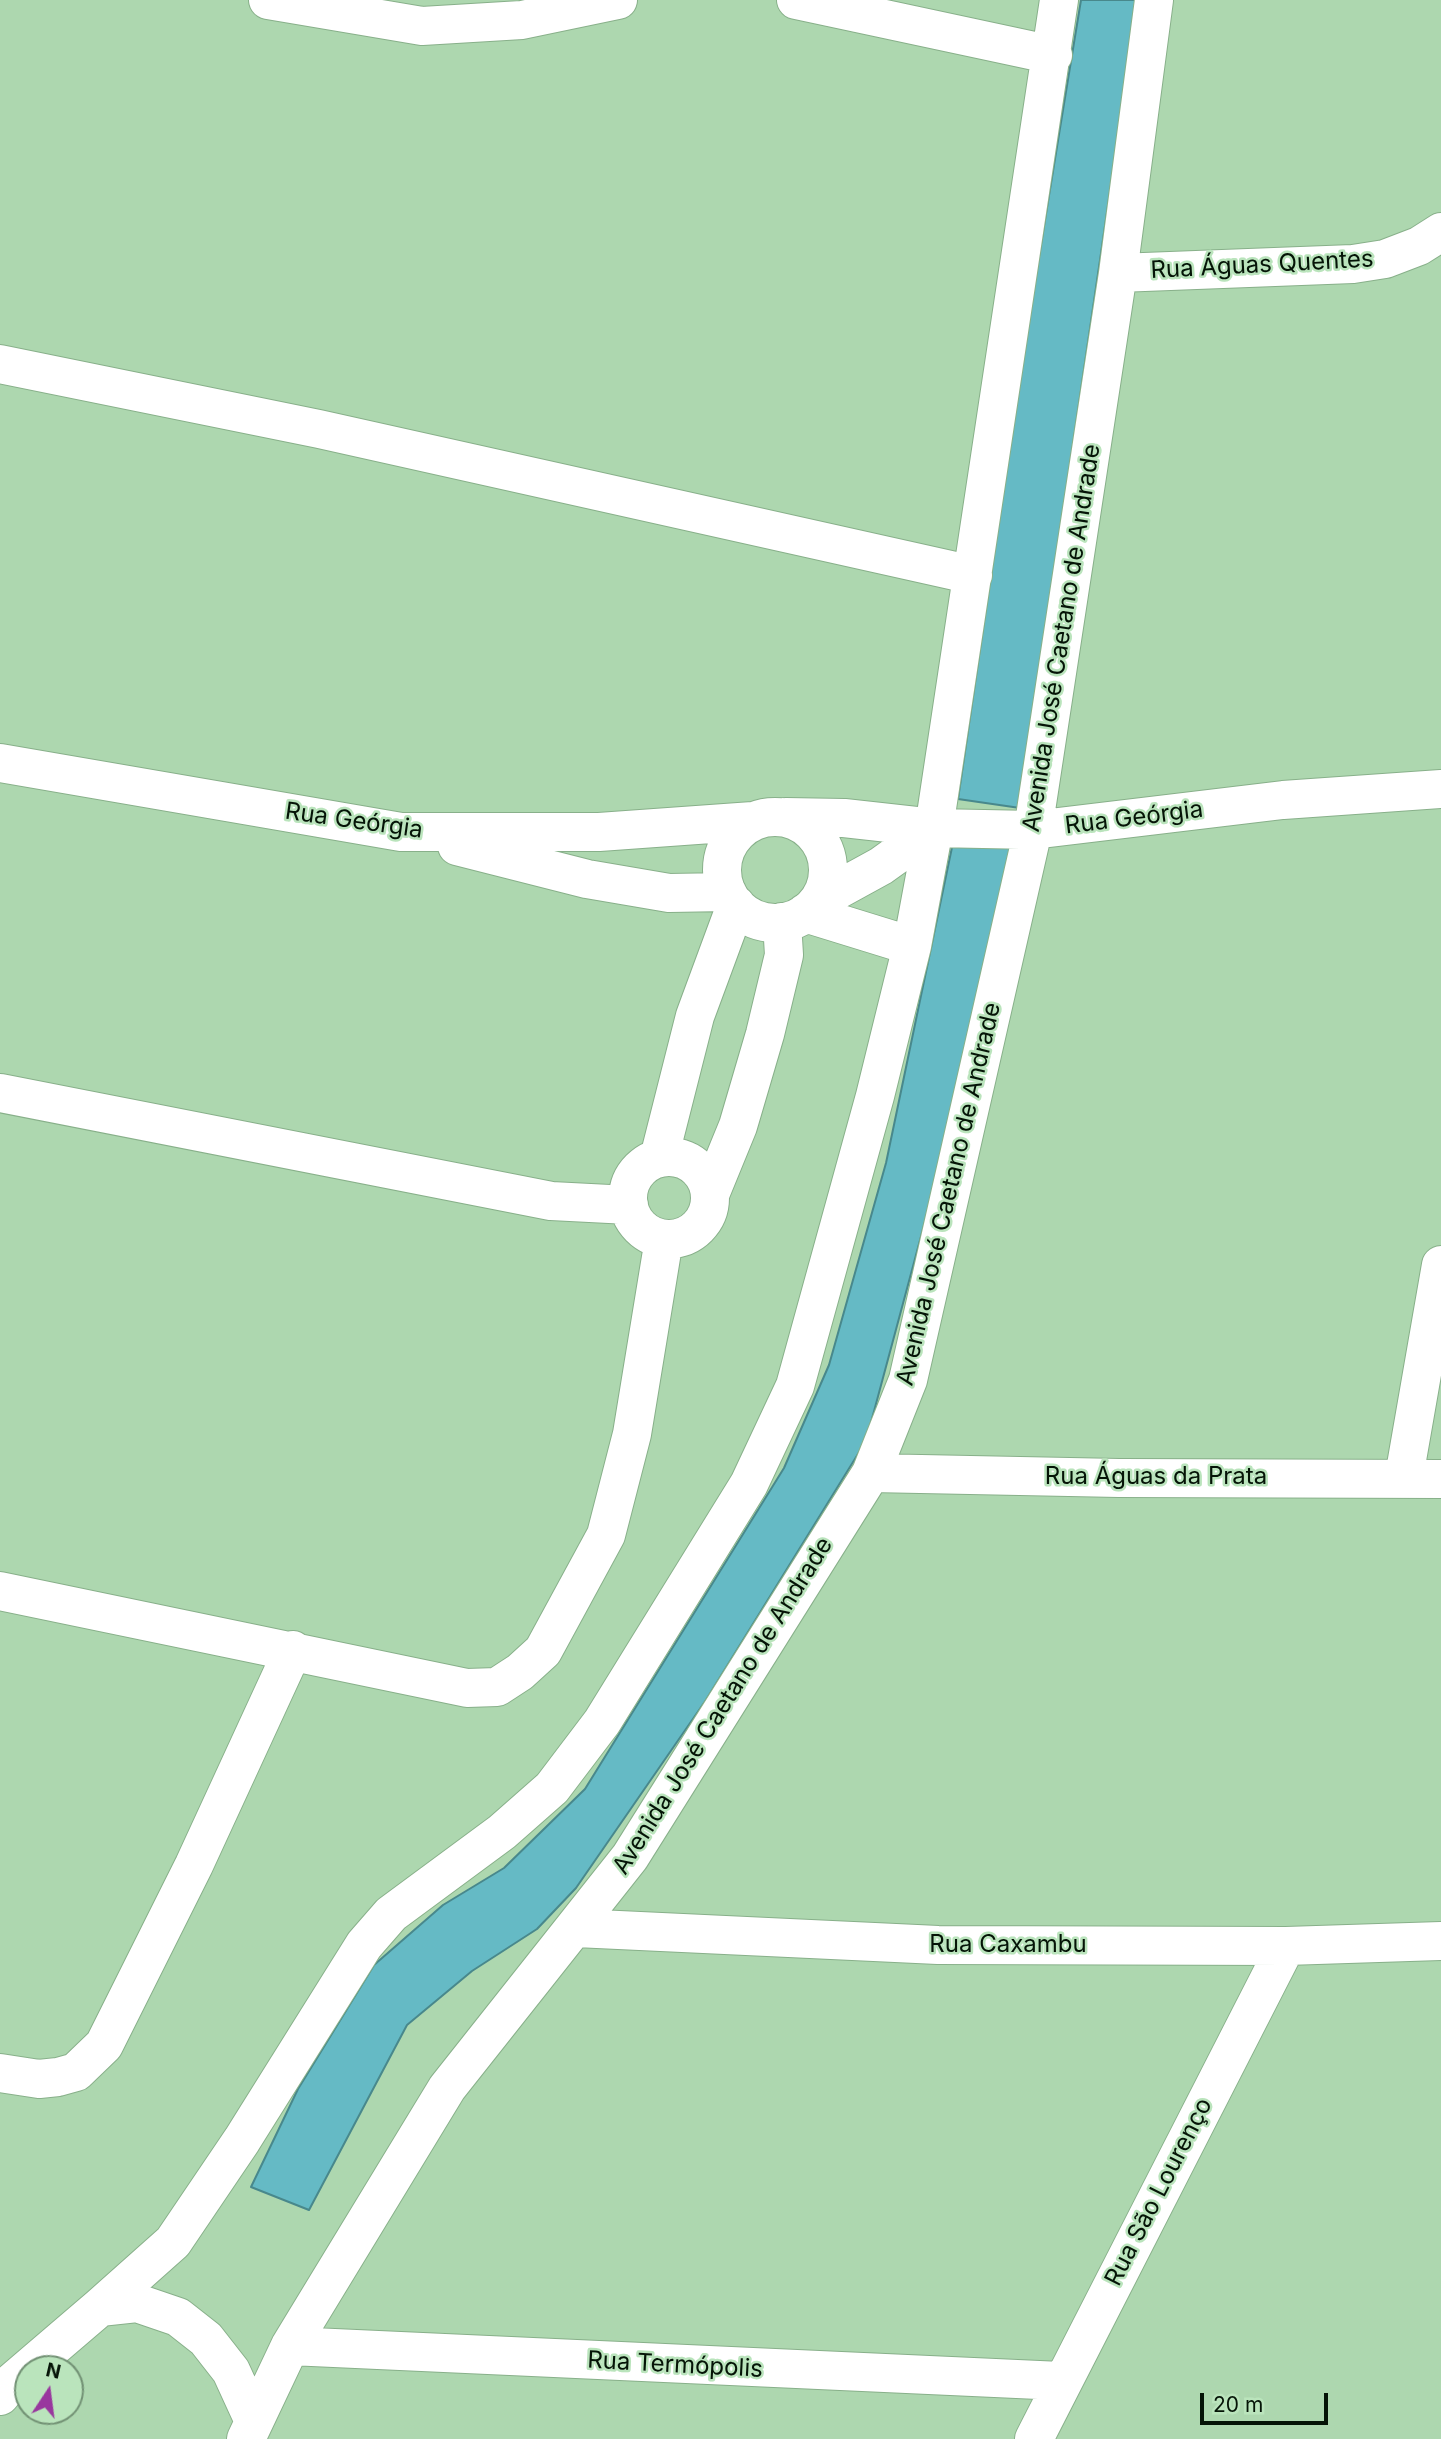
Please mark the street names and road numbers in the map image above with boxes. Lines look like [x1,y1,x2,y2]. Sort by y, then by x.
street label: Rua Águas Quentes [1150,245,1374,285]
street label: Avenida José Caetano de Andrade [1017,442,1107,834]
street label: Rua Geórgia [1063,795,1205,841]
street label: Rua Geórgia [283,797,425,845]
street label: Avenida José Caetano de Andrade [891,1000,1007,1388]
street label: Rua Águas da Prata [1045,1463,1267,1491]
street label: Avenida José Caetano de Andrade [607,1532,839,1880]
street label: Rua Caxambu [929,1931,1087,1959]
street label: Rua São Lourenço [1099,2093,1219,2291]
street label: Rua Termópolis [587,2346,763,2384]

